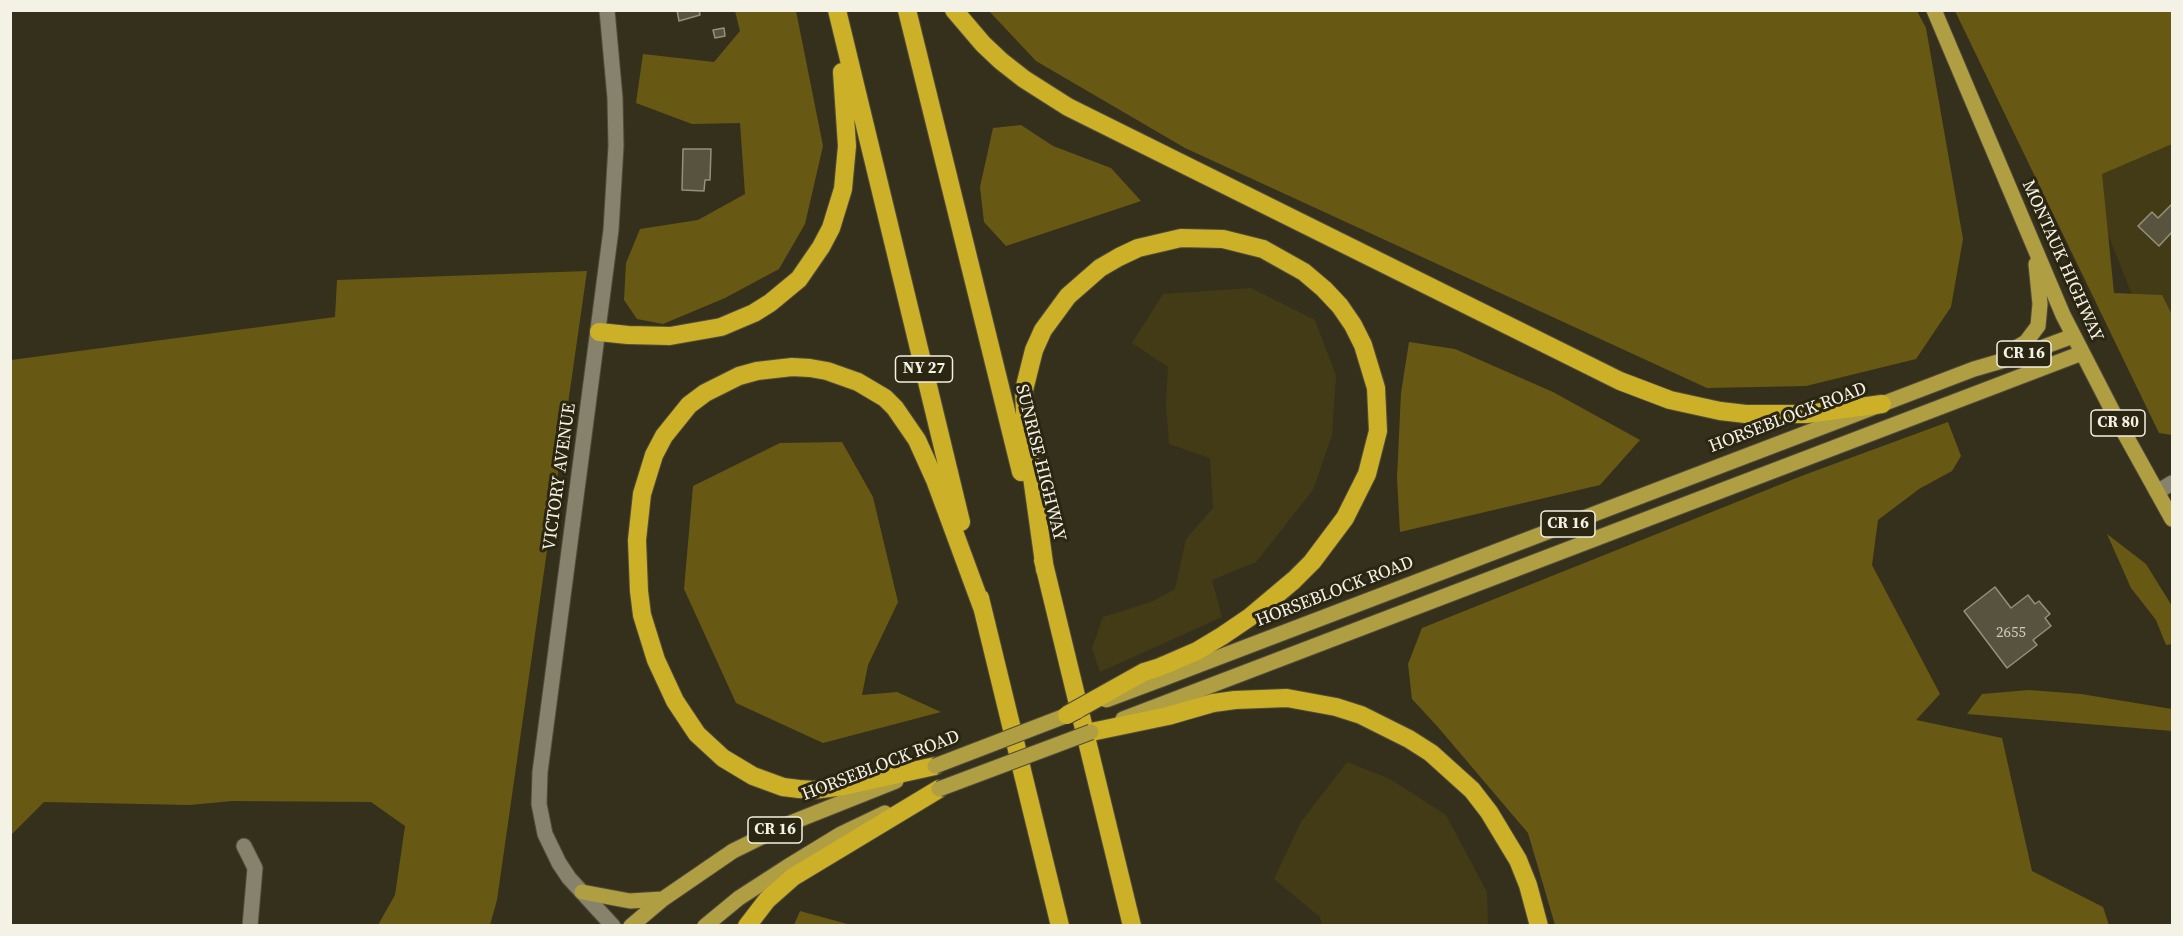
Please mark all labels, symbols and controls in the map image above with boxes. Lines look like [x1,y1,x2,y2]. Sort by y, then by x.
street label: MONTAUK HIGHWAY [2017,177,2107,345]
road number: CR 16 [1997,341,2051,367]
road number: NY 27 [896,356,952,382]
street label: HORSEBLOCK ROAD [1706,378,1870,458]
street label: SUNRISE HIGHWAY [1010,382,1070,544]
street label: VICTORY AVENUE [539,402,581,552]
road number: CR 80 [2091,410,2145,436]
road number: CR 16 [1541,511,1595,537]
street label: HORSEBLOCK ROAD [1253,552,1417,632]
house number: 2655 [1996,624,2026,642]
street label: HORSEBLOCK ROAD [799,726,963,806]
road number: CR 16 [748,817,802,843]

